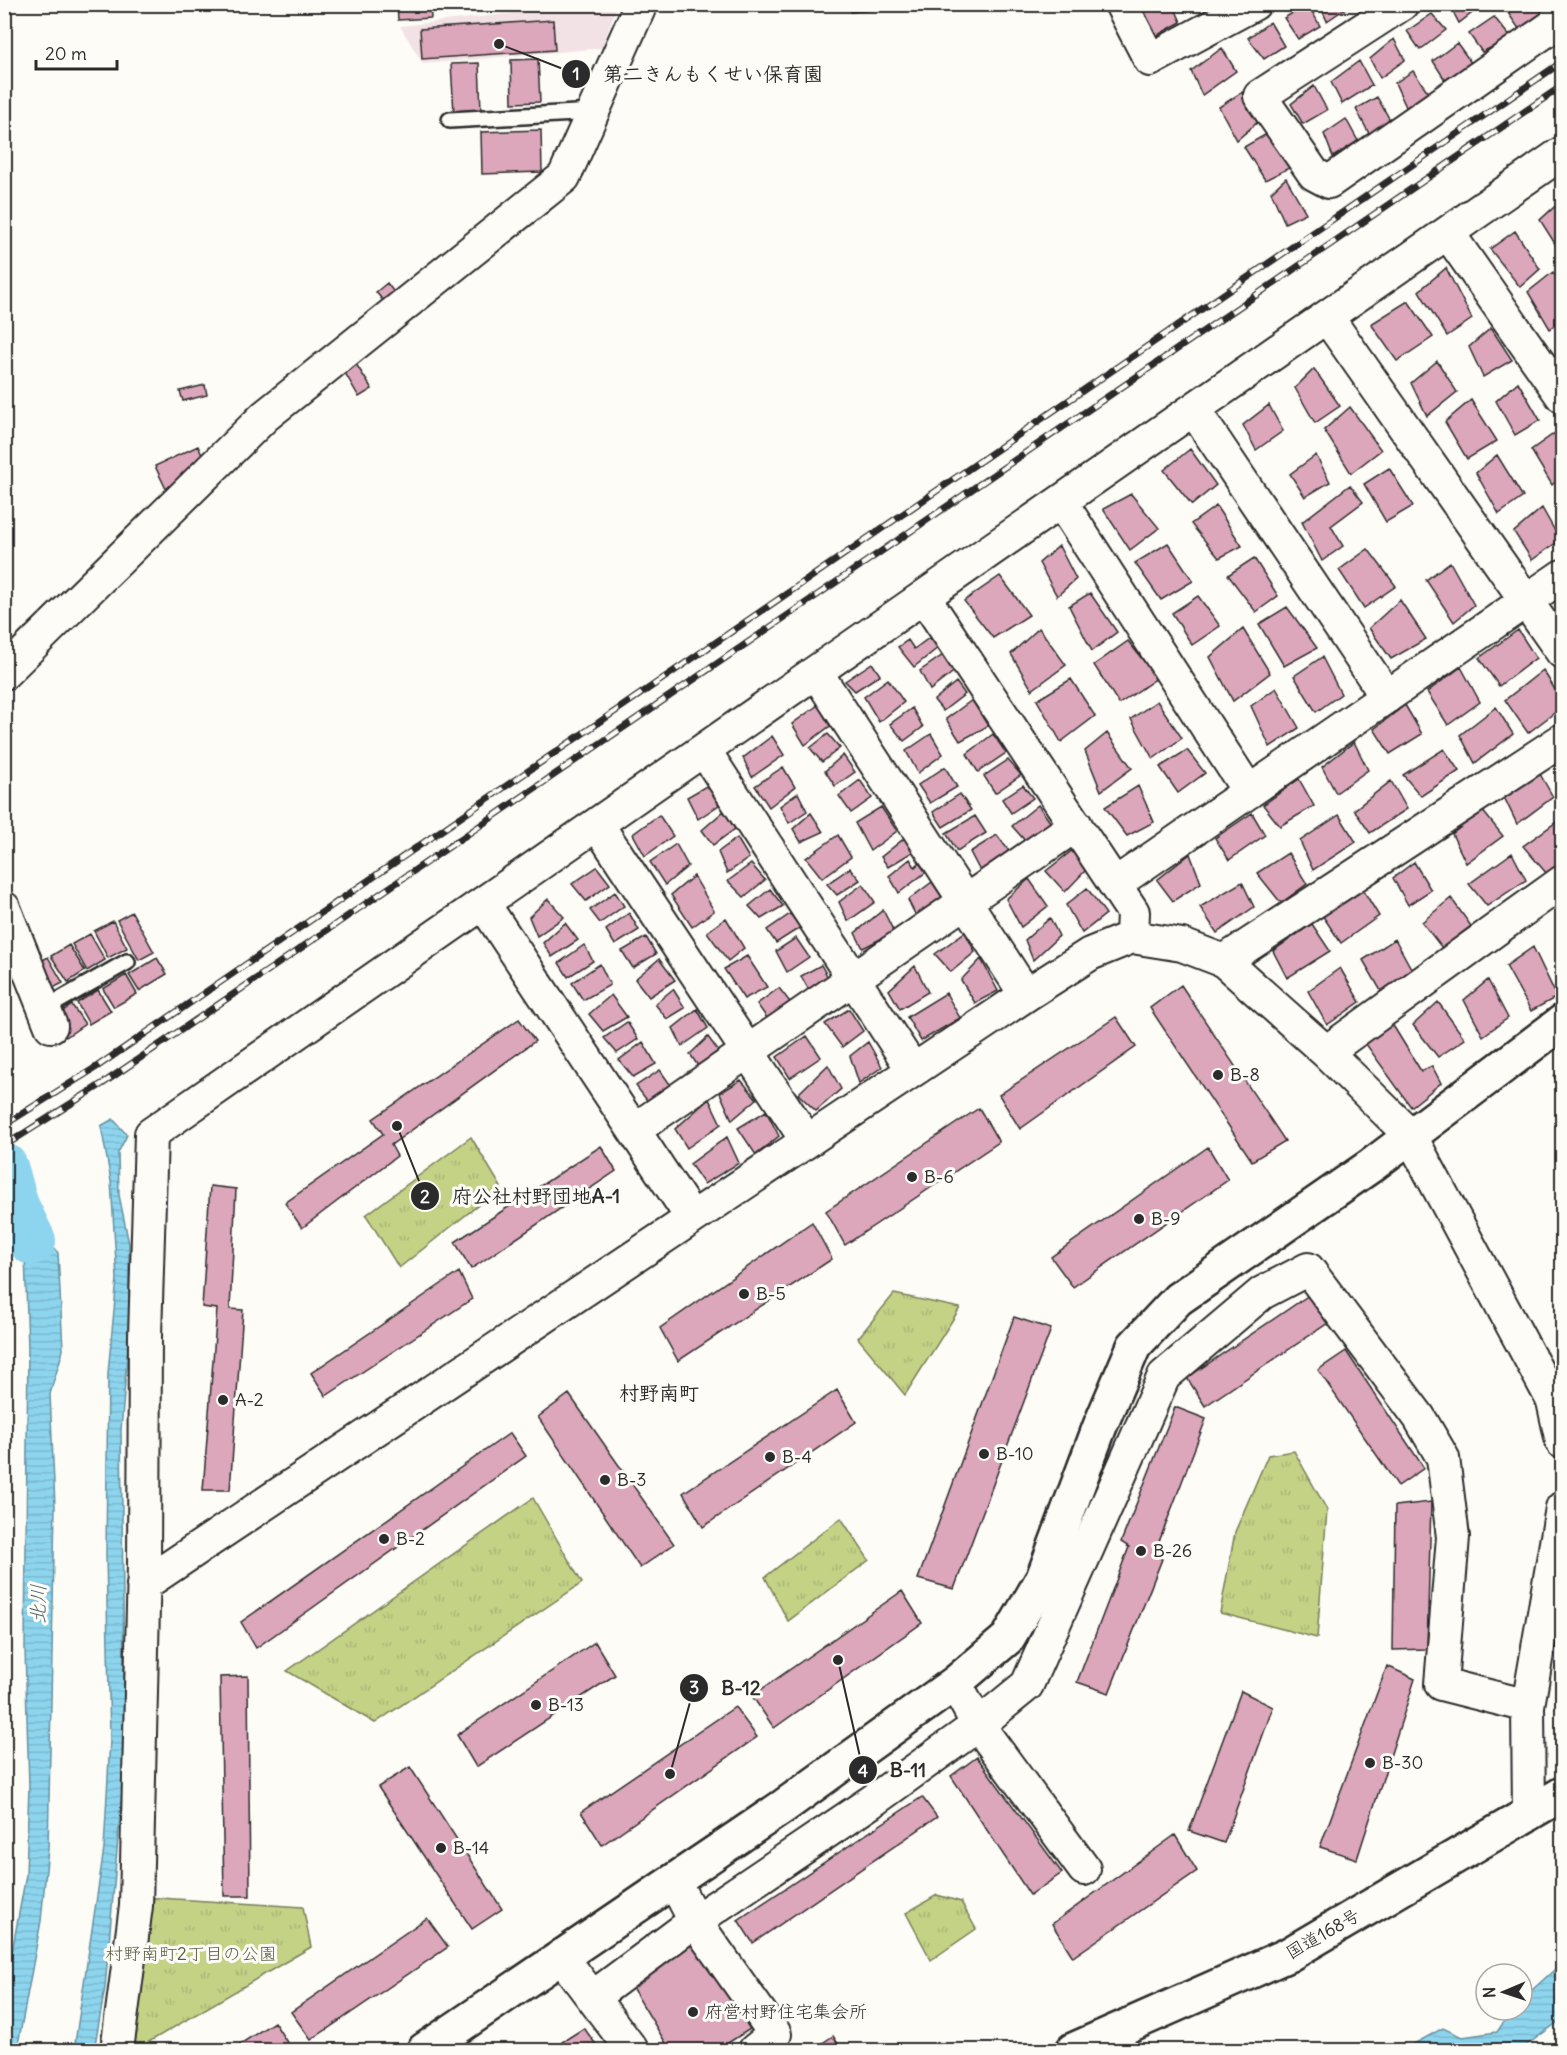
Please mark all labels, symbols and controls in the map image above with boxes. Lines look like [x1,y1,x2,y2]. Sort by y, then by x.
scale bar [36,33,117,71]
text: 20 m [45,42,87,65]
callout: 第二きんもくせい保育園 [561,55,835,93]
text: 第二きんもくせい保育園 [603,61,823,86]
text: 1 [572,62,580,85]
place label: B-8 [1230,1063,1260,1086]
marker: B-8 [1211,1068,1225,1082]
place label: B-6 [924,1165,954,1188]
marker: B-6 [905,1170,919,1184]
callout: 府公社村野団地A-1 [410,1177,632,1215]
text: 府公社村野団地A-1 [452,1183,620,1208]
text: 2 [420,1185,430,1208]
place label: B-9 [1151,1207,1181,1230]
marker: B-9 [1132,1212,1146,1226]
place label: B-5 [756,1282,786,1305]
marker: B-5 [737,1287,751,1301]
district label: 村野南町 [619,1380,699,1405]
place label: A-2 [235,1388,264,1411]
marker: A-2 [216,1393,230,1407]
place label: B-10 [996,1442,1034,1465]
place label: B-4 [782,1445,812,1468]
marker: B-10 [977,1447,991,1461]
marker: B-4 [763,1450,777,1464]
place label: B-3 [617,1468,646,1491]
marker: B-3 [598,1473,612,1487]
place label: B-2 [396,1527,425,1550]
marker: B-2 [377,1532,391,1546]
place label: B-26 [1153,1539,1192,1562]
marker: B-26 [1134,1544,1148,1558]
water label: 北川 [25,1584,50,1624]
callout: B-12 [679,1669,773,1707]
text: B-12 [721,1675,761,1700]
text: 3 [689,1676,699,1699]
place label: B-13 [548,1693,584,1716]
marker: B-13 [529,1698,543,1712]
callout: B-11 [848,1751,938,1789]
place label: B-30 [1382,1751,1423,1774]
marker: B-30 [1363,1756,1377,1770]
text: B-11 [890,1757,926,1782]
text: 4 [858,1759,869,1782]
place label: B-14 [453,1836,489,1859]
marker: B-14 [434,1841,448,1855]
street label: 国道168号 [1282,1903,1364,1964]
park label: 村野南町2丁目の公園 [105,1942,277,1965]
north arrow [1474,1962,1534,2022]
text: N [1479,1987,1499,1998]
place label: 府営村野住宅集会所 [705,2000,867,2023]
marker: 府営村野住宅集会所 [686,2005,700,2019]

